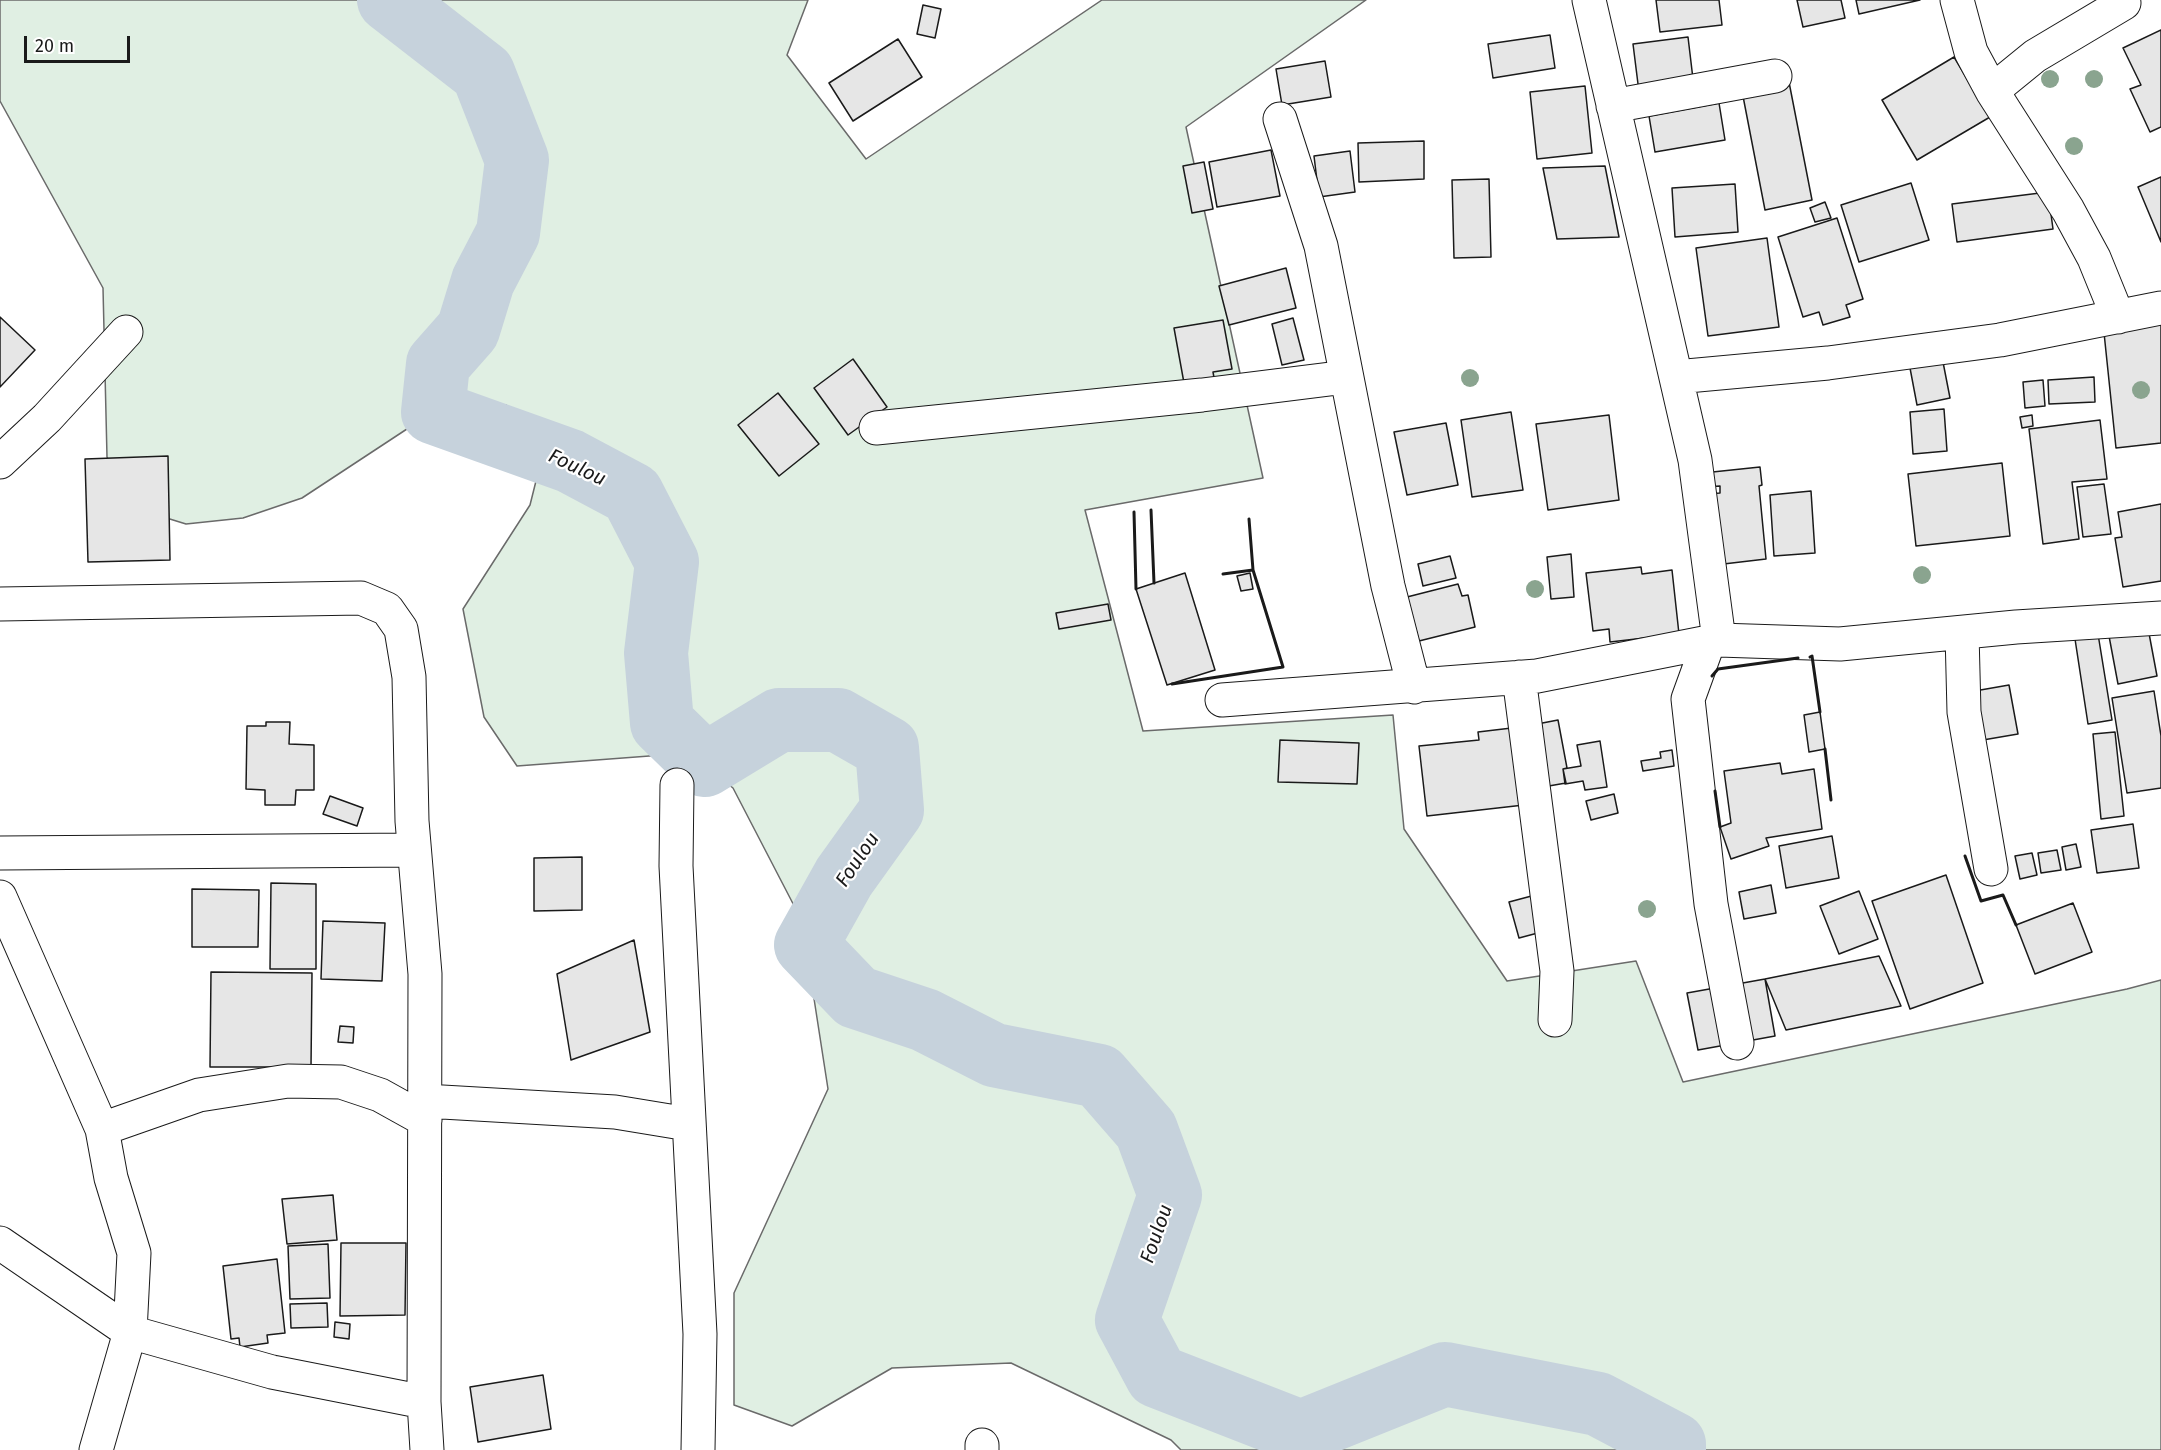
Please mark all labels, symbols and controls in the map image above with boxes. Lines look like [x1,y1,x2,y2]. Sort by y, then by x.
scale bar [27,24,134,62]
text: 20 m [35,35,74,57]
water label: Foulou [544,444,610,492]
water label: Foulou [831,828,885,892]
water label: Foulou [1136,1201,1178,1267]

